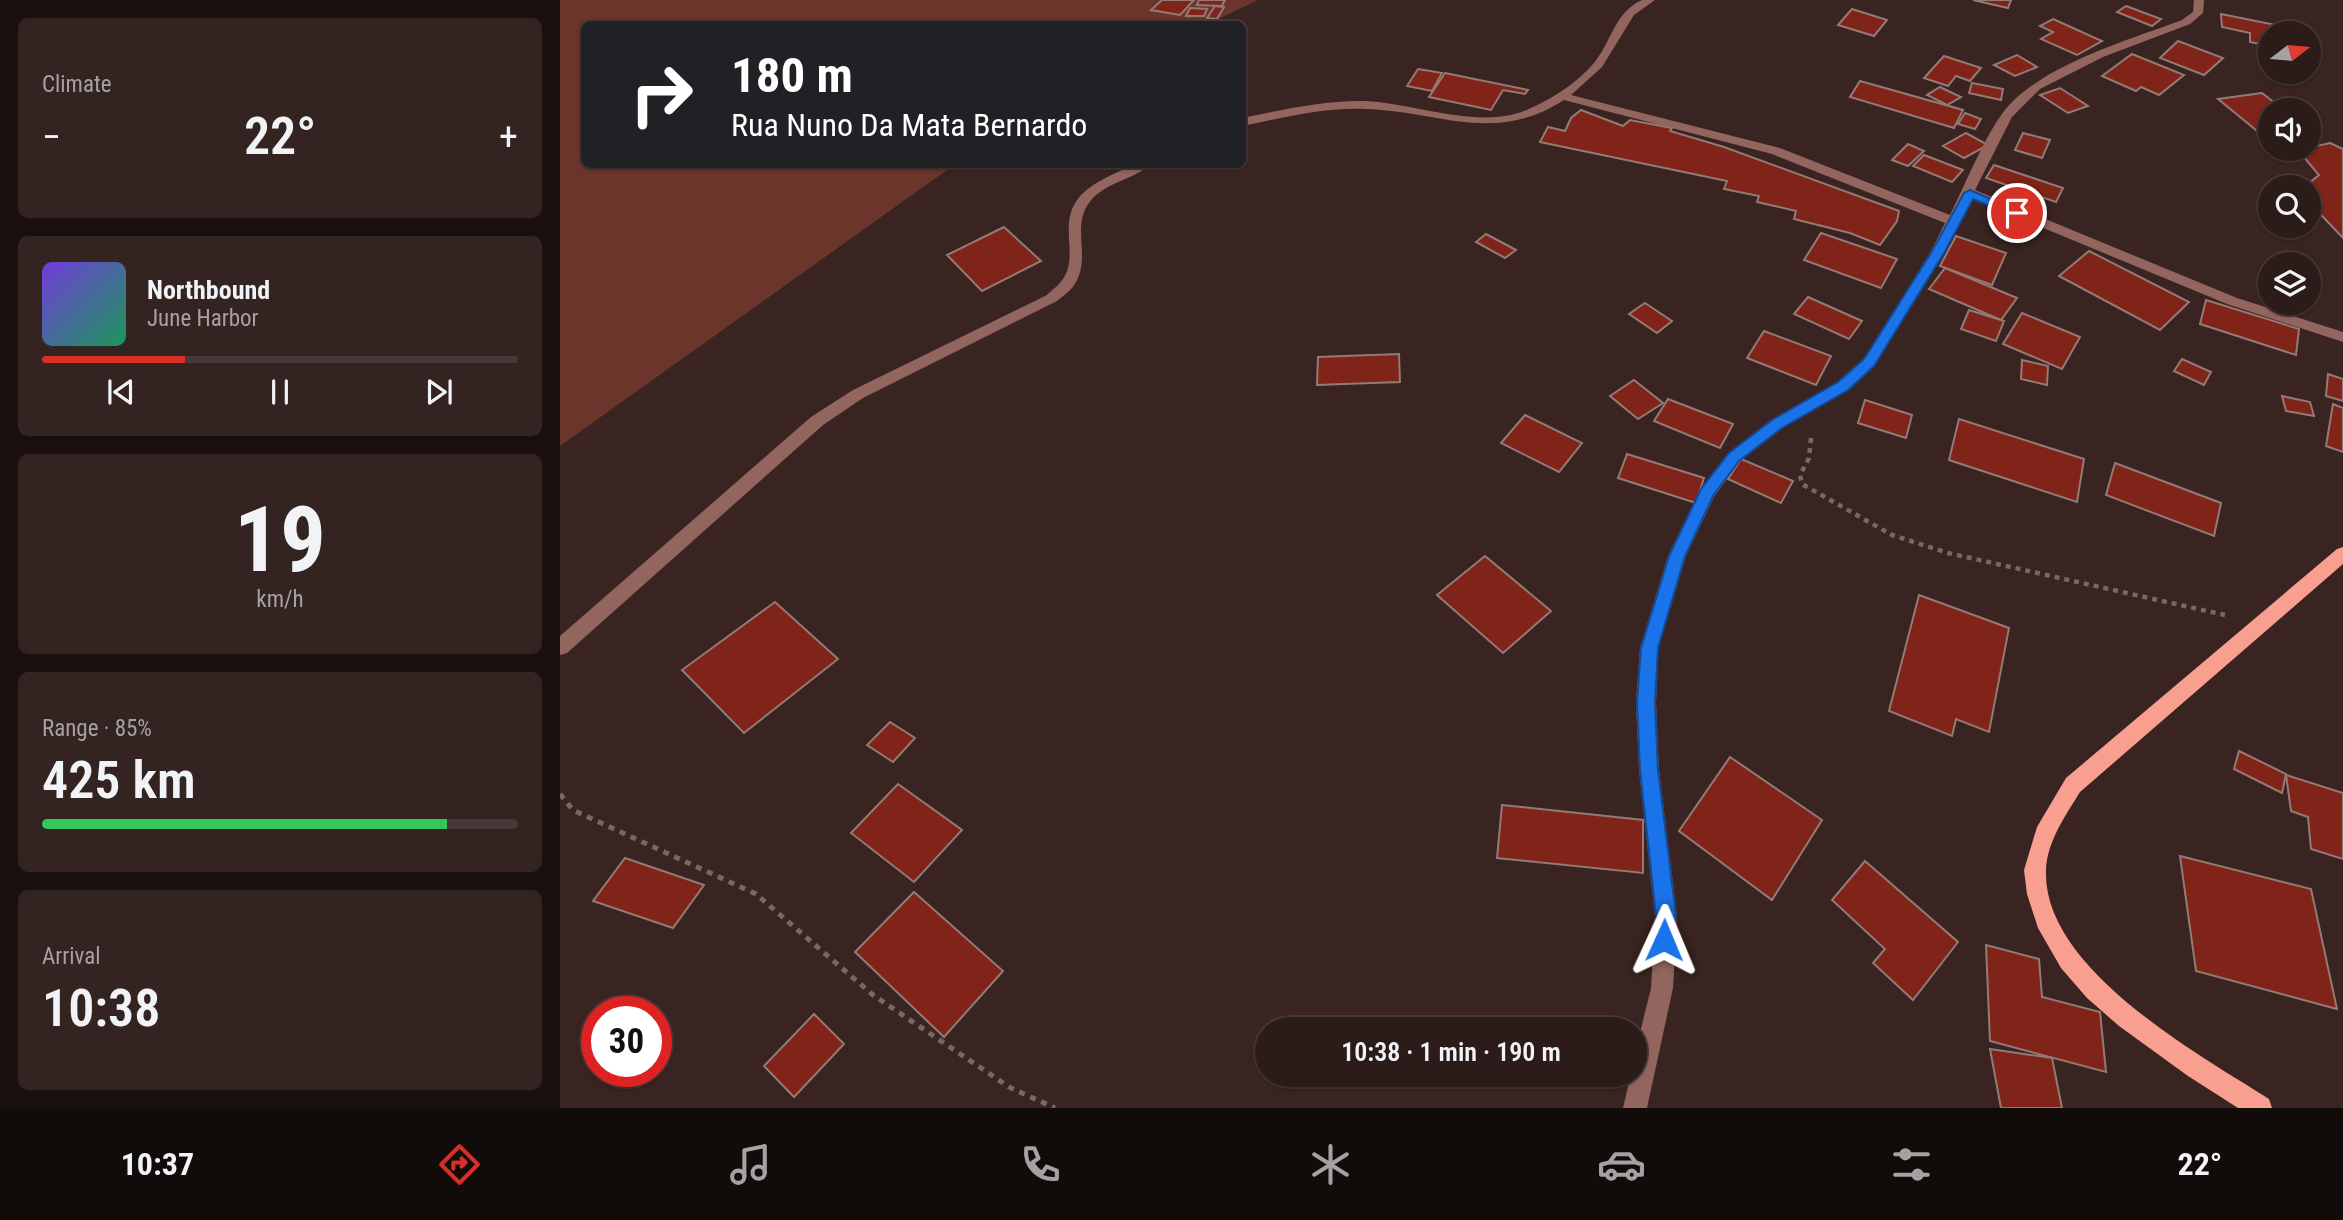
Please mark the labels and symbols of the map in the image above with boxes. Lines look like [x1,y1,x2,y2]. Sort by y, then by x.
north arrow [2258,21,2320,84]
pin [1987,183,2047,243]
position arrow [1627,903,1701,977]
speed limit sign: 30 [581,996,672,1087]

